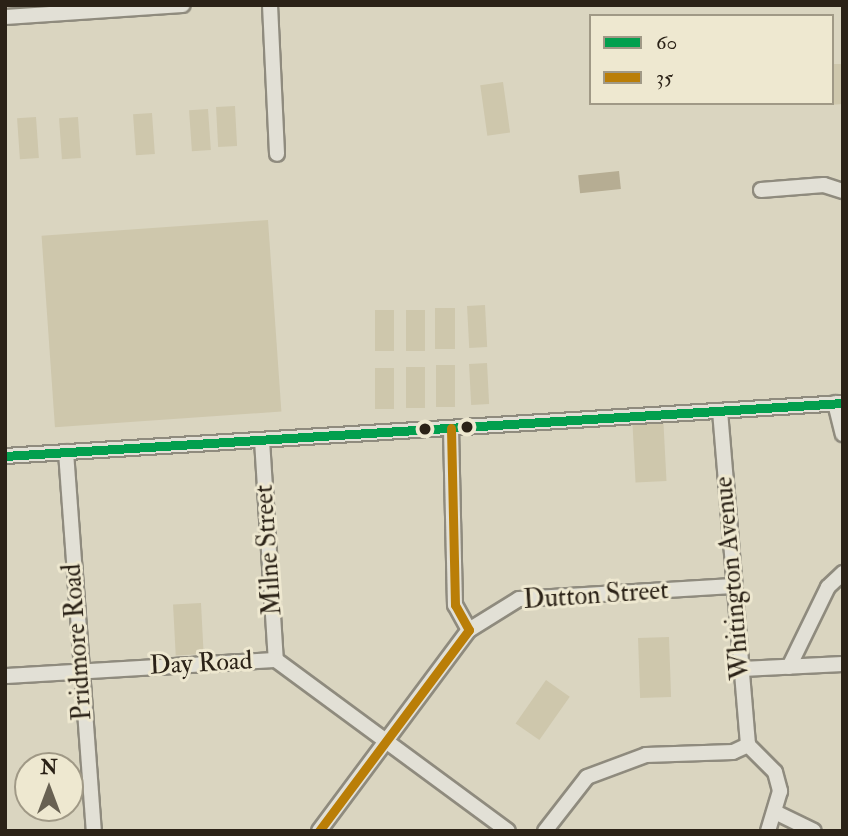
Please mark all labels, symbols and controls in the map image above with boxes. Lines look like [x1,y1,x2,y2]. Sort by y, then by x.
legend [589,14,834,105]
text: 60 [656,29,677,56]
text: 35 [656,64,673,91]
unlabelled marker [460,420,474,434]
unlabelled marker [418,422,432,436]
street label: Whitington Avenue [709,475,757,681]
street label: Milne Street [249,484,289,616]
street label: Pridmore Road [57,563,99,721]
street label: Dutton Street [522,575,670,617]
street label: Day Road [149,646,253,682]
north arrow [14,752,84,822]
text: N [40,756,58,780]

